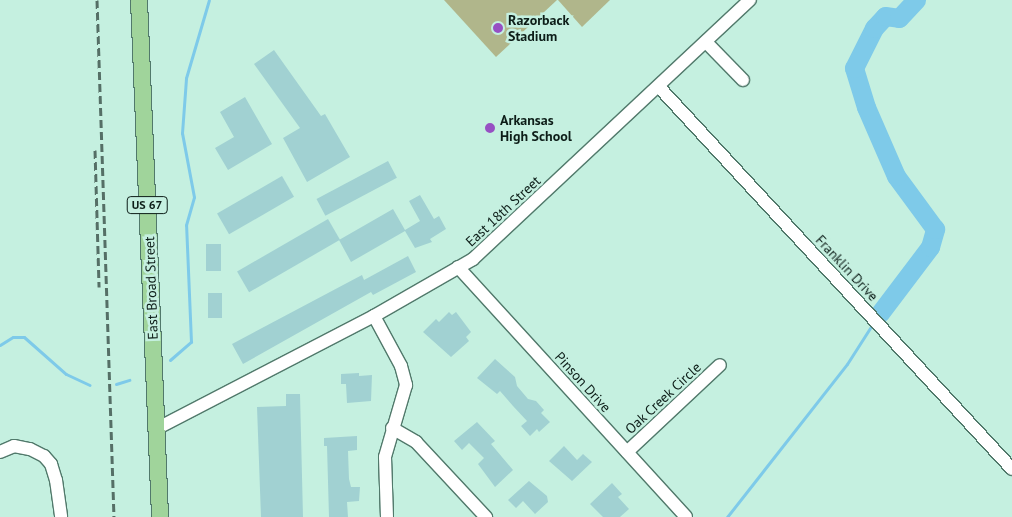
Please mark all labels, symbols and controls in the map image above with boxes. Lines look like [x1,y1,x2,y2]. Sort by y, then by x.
place label: Razorback Stadium [508,12,569,44]
marker: Razorback Stadium [492,22,504,34]
place label: Arkansas High School [500,112,572,144]
marker: Arkansas High School [484,122,496,134]
street label: East 18th Street [462,172,544,250]
road number: US 67 [126,196,168,214]
street label: Franklin Drive [812,232,882,304]
street label: East Broad Street [141,236,161,340]
street label: Pinson Drive [552,348,614,416]
street label: Oak Creek Circle [621,358,705,438]

